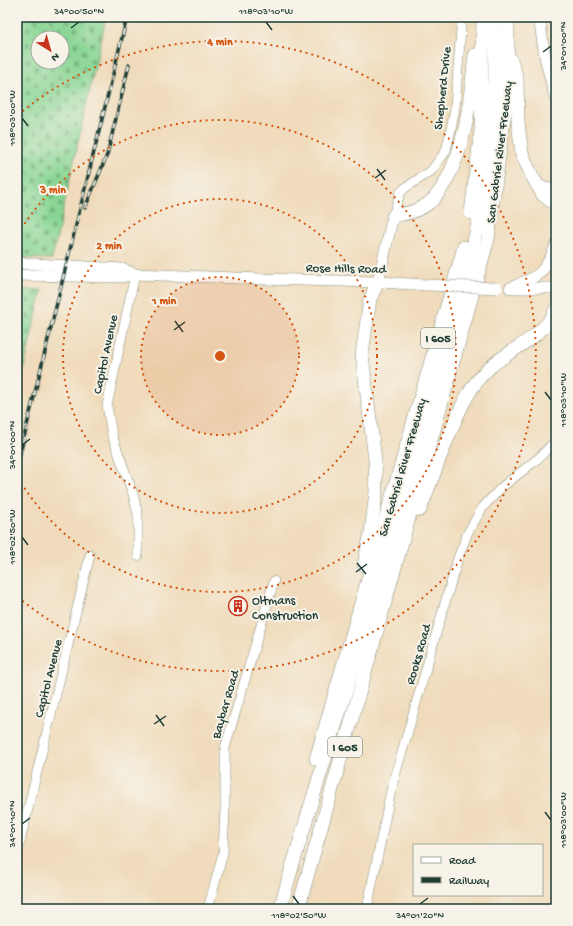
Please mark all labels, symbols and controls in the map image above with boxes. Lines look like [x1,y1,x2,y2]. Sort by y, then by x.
text: 34°00'50"N [53,6,104,18]
text: 118°03'10"W [238,6,293,18]
text: 34°01'00"N [558,21,570,71]
north arrow [30,30,70,70]
text: 4 min [206,36,233,50]
street label: Shepherd Drive [432,46,455,131]
text: N [48,49,61,63]
street label: San Gabriel River Freeway [484,80,517,224]
text: 118°03'00"W [7,90,19,147]
text: 3 min [39,184,66,198]
text: 2 min [96,240,122,254]
street label: Rose Hills Road [306,261,388,278]
text: 1 min [151,295,177,309]
street label: Capitol Avenue [91,313,122,395]
road number: I 605 [421,328,455,348]
centre of rings [213,349,227,363]
text: 118°03'10"W [558,373,570,428]
street label: San Gabriel River Freeway [376,396,430,538]
text: 34°01'00"N [7,420,19,470]
text: 118°02'50"W [7,509,19,565]
place label: Oltmans Construction [252,594,319,624]
building icon: Oltmans Construction [227,595,249,617]
street label: Rooks Road [404,621,436,687]
street label: Capitol Avenue [32,637,67,720]
street label: Baybar Road [209,667,244,742]
road number: I 605 [328,737,362,757]
text: 118°03'00"W [558,792,570,849]
text: 34°01'10"N [7,800,19,849]
legend [413,844,543,896]
text: Road [449,855,476,869]
text: Railway [449,875,489,889]
text: 118°02'50"W [271,910,327,922]
text: 34°01'20"N [395,910,444,922]

